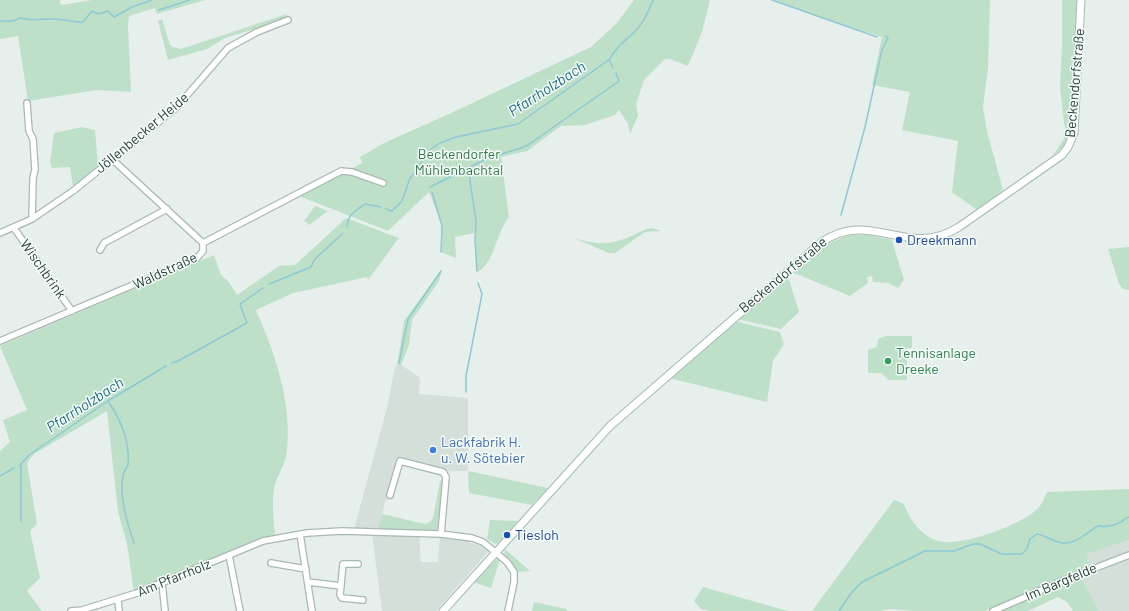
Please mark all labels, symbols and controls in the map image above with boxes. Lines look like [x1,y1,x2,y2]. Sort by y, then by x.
street label: Beckendorfstraße [1062,28,1088,138]
water label: Pfarrholzbach [505,57,589,121]
street label: Jöllenbecker Heide [92,89,192,177]
park label: Beckendorfer Mühlenbachtal [415,146,503,178]
place label: Dreekmann [907,232,976,248]
street label: Beckendorfstraße [736,233,830,317]
marker: Dreekmann [894,235,904,245]
street label: Wischbrink [17,236,69,302]
street label: Waldstraße [130,249,200,293]
place label: Tennisanlage Dreeke [896,345,976,378]
marker: Tennisanlage Dreeke [883,356,893,366]
water label: Pfarrholzbach [43,373,127,437]
place label: Lackfabrik H. u. W. Sötebier [441,434,525,466]
marker: Lackfabrik H. u. W. Sötebier [428,445,438,455]
place label: Tiesloh [515,527,559,543]
marker: Tiesloh [502,530,512,540]
street label: Am Pfarrholz [135,556,213,600]
street label: Im Bargfelde [1023,559,1099,605]

